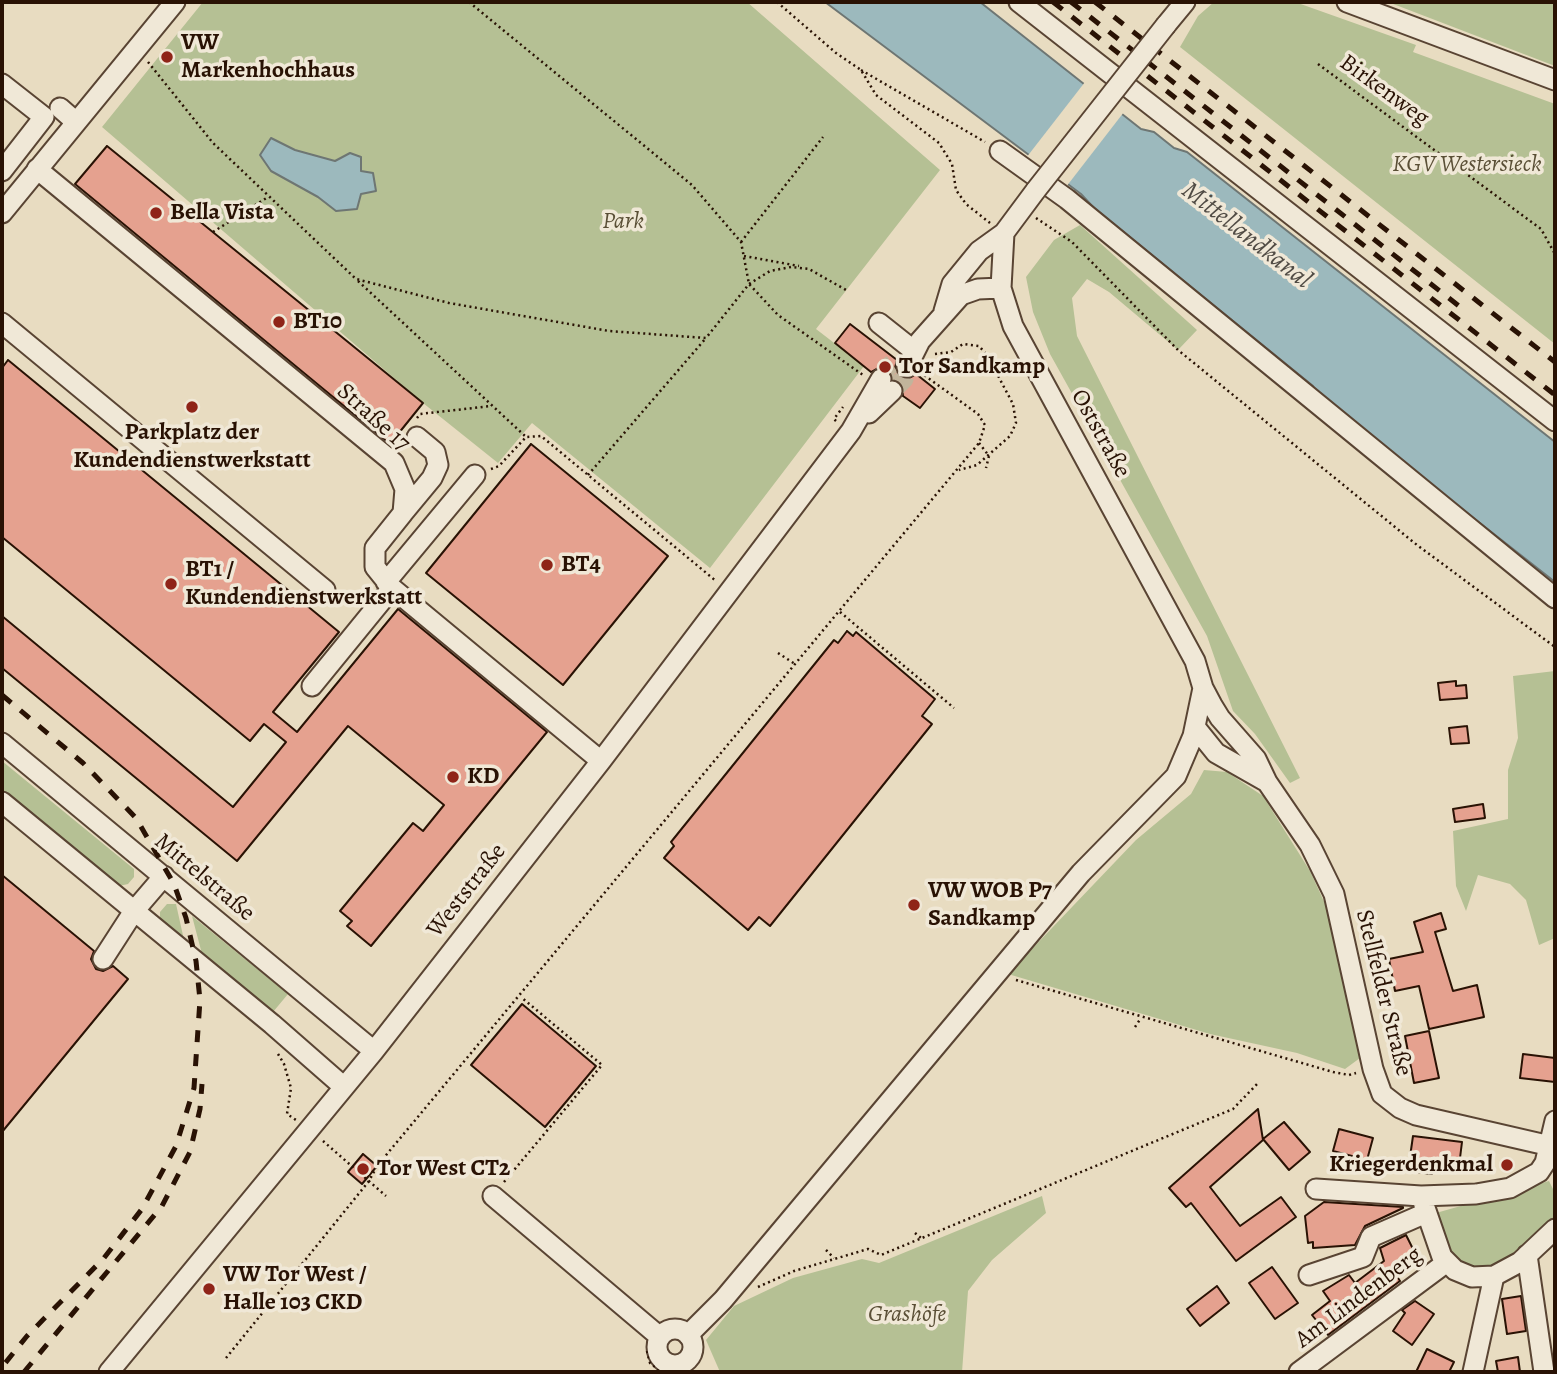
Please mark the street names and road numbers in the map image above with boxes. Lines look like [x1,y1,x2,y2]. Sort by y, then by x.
street label: Birkenweg [1333,49,1435,133]
street label: Straße 17 [330,378,416,458]
street label: Oststraße [1064,385,1136,483]
street label: Mittelstraße [148,828,260,928]
street label: Weststraße [421,838,513,944]
street label: Stellfelder Straße [1348,907,1418,1079]
street label: Am Lindenberg [1290,1241,1428,1355]

